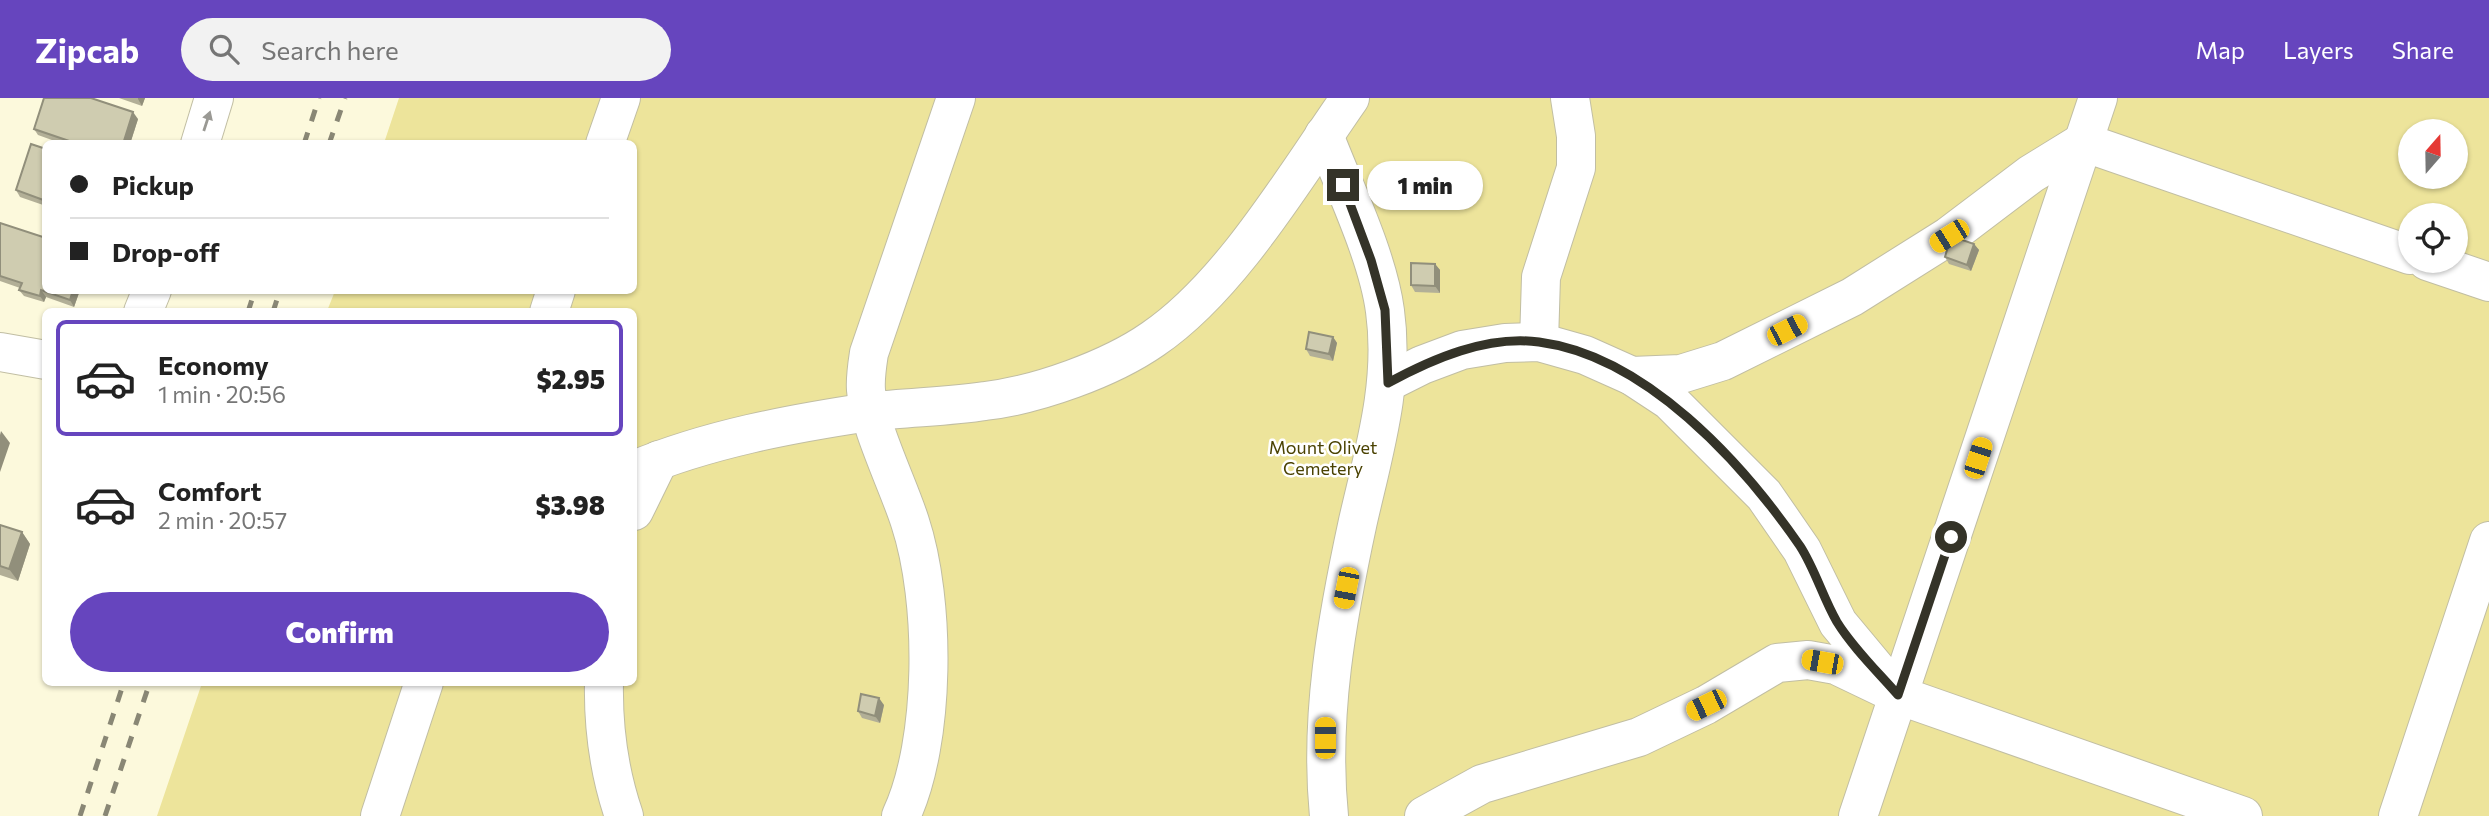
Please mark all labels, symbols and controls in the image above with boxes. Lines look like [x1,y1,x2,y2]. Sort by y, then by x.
search box [181,18,671,81]
text: Zipcab [35,29,139,70]
icon: search [205,30,243,68]
text: Search here [261,34,399,65]
text: Map [2196,35,2245,64]
text: Layers [2283,35,2354,64]
text: Share [2392,35,2454,64]
one-way arrow [202,110,213,131]
north arrow [2398,119,2468,189]
map controls [2398,119,2468,273]
callout: 1 min [1368,160,1483,210]
text: Pickup [112,169,194,200]
route end [1327,169,1359,201]
text: 1 min [1397,171,1453,199]
button: locate [2398,203,2468,273]
car [1926,216,1973,256]
text: Drop-off [112,236,219,267]
car [1764,311,1811,349]
icon: car [74,347,137,410]
text: Economy [158,349,269,380]
text: $2.95 [536,363,605,394]
text: 1 min · 20:56 [158,380,286,408]
car [1962,435,1995,481]
park label: Mount Olivet Cemetery [1269,436,1377,479]
icon: car [74,473,137,536]
text: Comfort [158,475,261,506]
text: $3.98 [535,489,605,520]
text: 2 min · 20:57 [158,506,287,534]
route start [1935,521,1967,553]
car [1332,565,1361,611]
button: Confirm [70,592,609,672]
car [1800,648,1845,676]
car [1683,686,1730,724]
car [1315,717,1336,759]

